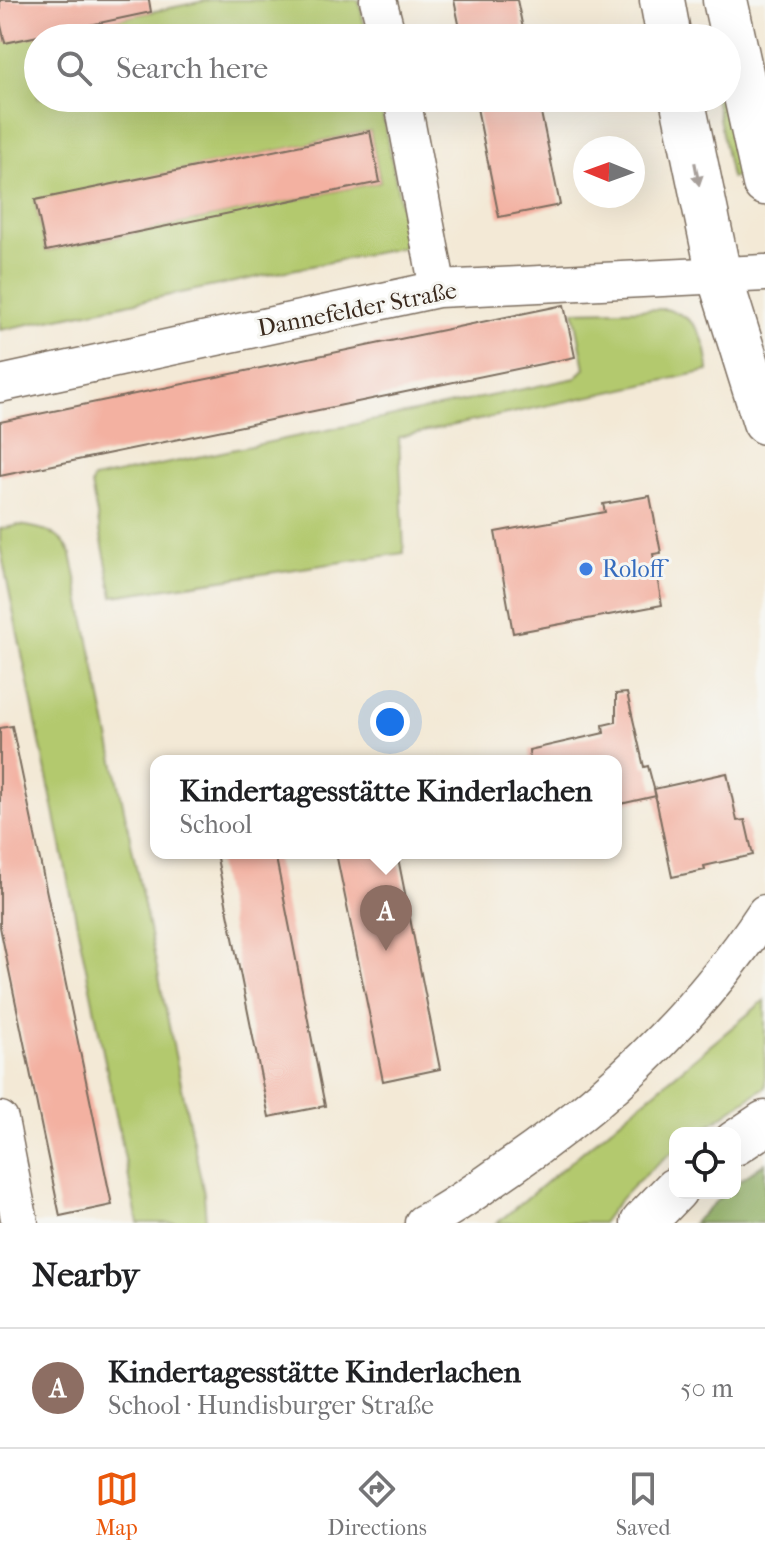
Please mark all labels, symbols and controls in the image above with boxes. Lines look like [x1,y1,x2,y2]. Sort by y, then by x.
search box [24,24,741,112]
icon: search [52,46,96,90]
text: Search here [116,51,268,86]
north arrow [573,136,645,208]
one-way arrow [691,162,704,187]
street label: Dannefelder Straße [255,276,459,342]
place label: Roloff [602,555,670,583]
marker: Roloff [577,560,595,578]
your location [370,702,410,742]
popup [150,755,622,859]
text: Kindertagesstätte Kinderlachen [180,774,592,809]
text: School [180,809,252,840]
pin: A [360,885,412,951]
map controls [669,1127,741,1199]
button: locate [669,1127,741,1199]
text: Nearby [32,1255,139,1295]
text: Kindertagesstätte Kinderlachen [108,1355,521,1390]
text: A [50,1373,66,1404]
text: 50 m [680,1373,733,1404]
text: School · Hundisburger Straße [108,1390,434,1421]
tab: Map [95,1467,139,1541]
tab: Directions [328,1467,427,1541]
tab: Saved [616,1467,670,1541]

